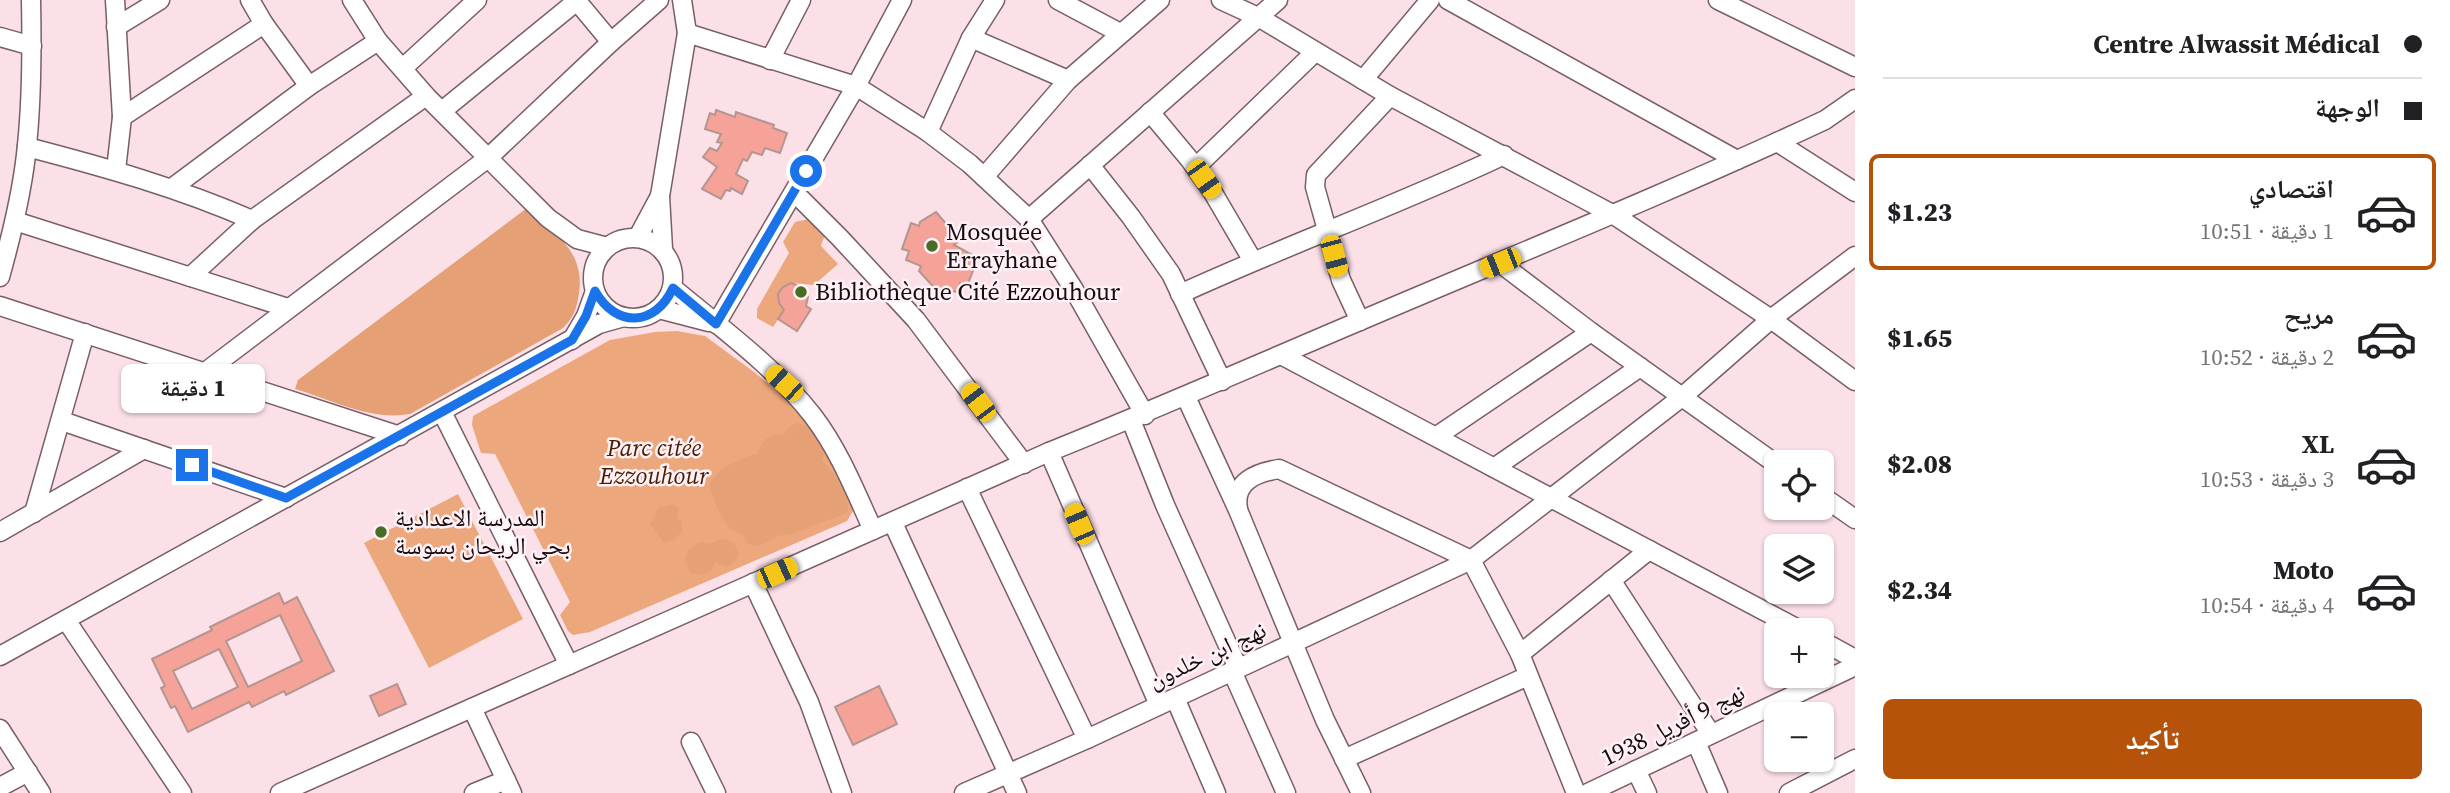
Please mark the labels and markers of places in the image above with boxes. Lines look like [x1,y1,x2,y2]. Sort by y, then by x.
place label: Mosquée Errayhane [946,215,1058,276]
marker: Mosquée Errayhane [924,238,940,254]
place label: Bibliothèque Cité Ezzouhour [815,275,1120,308]
marker: Bibliothèque Cité Ezzouhour [793,284,809,300]
place label: المدرسة الاعدادية بحي الريحان بسوسة [395,501,571,565]
marker: المدرسة الاعدادية بحي الريحان بسوسة [373,524,389,540]

